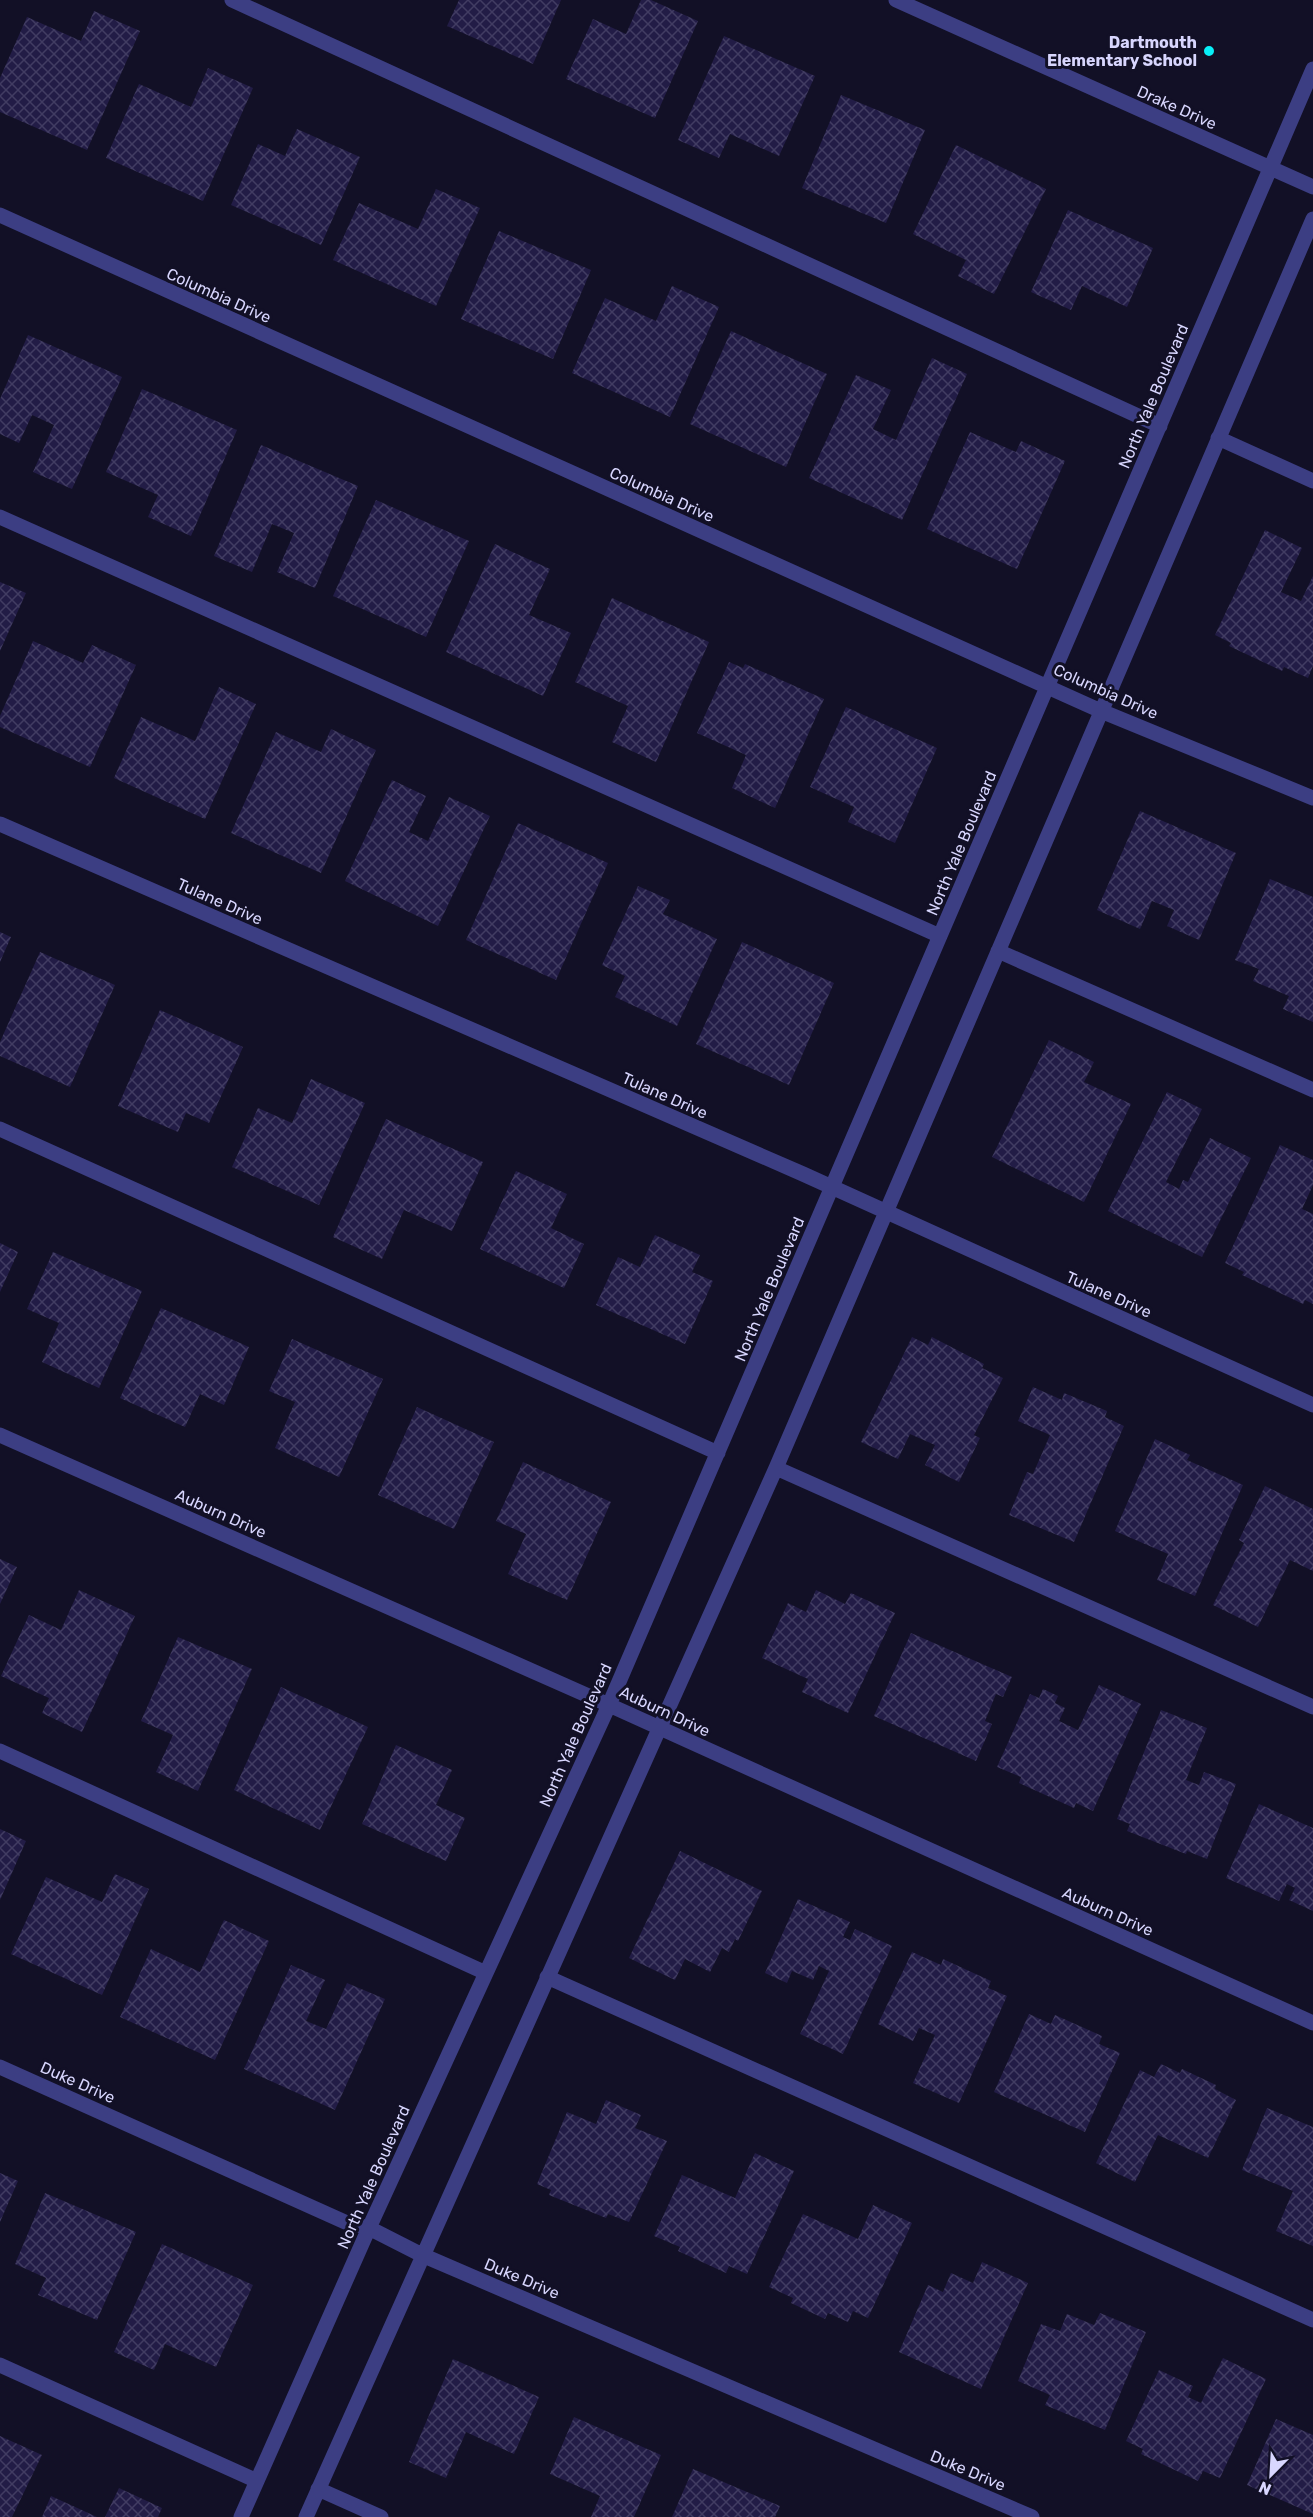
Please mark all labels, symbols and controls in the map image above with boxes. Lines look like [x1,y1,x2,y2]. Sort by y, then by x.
place label: Dartmouth Elementary School [1047,33,1197,70]
marker: Dartmouth Elementary School [1202,44,1216,58]
street label: Drake Drive [1134,81,1220,133]
street label: Columbia Drive [164,264,274,327]
street label: North Yale Boulevard [1114,321,1193,471]
street label: Columbia Drive [607,463,717,526]
street label: Columbia Drive [1051,660,1161,723]
street label: North Yale Boulevard [922,768,1001,918]
street label: Tulane Drive [174,874,265,929]
street label: Tulane Drive [619,1068,710,1123]
street label: North Yale Boulevard [730,1214,809,1364]
street label: Tulane Drive [1063,1267,1154,1322]
street label: Auburn Drive [172,1485,269,1542]
street label: North Yale Boulevard [535,1660,616,1810]
street label: Auburn Drive [617,1682,713,1741]
street label: Auburn Drive [1059,1883,1156,1940]
street label: Duke Drive [37,2058,118,2107]
street label: North Yale Boulevard [333,2102,414,2252]
street label: Duke Drive [481,2254,562,2303]
north arrow [1241,2445,1301,2505]
street label: Duke Drive [927,2446,1008,2495]
text: N [1256,2477,1274,2499]

